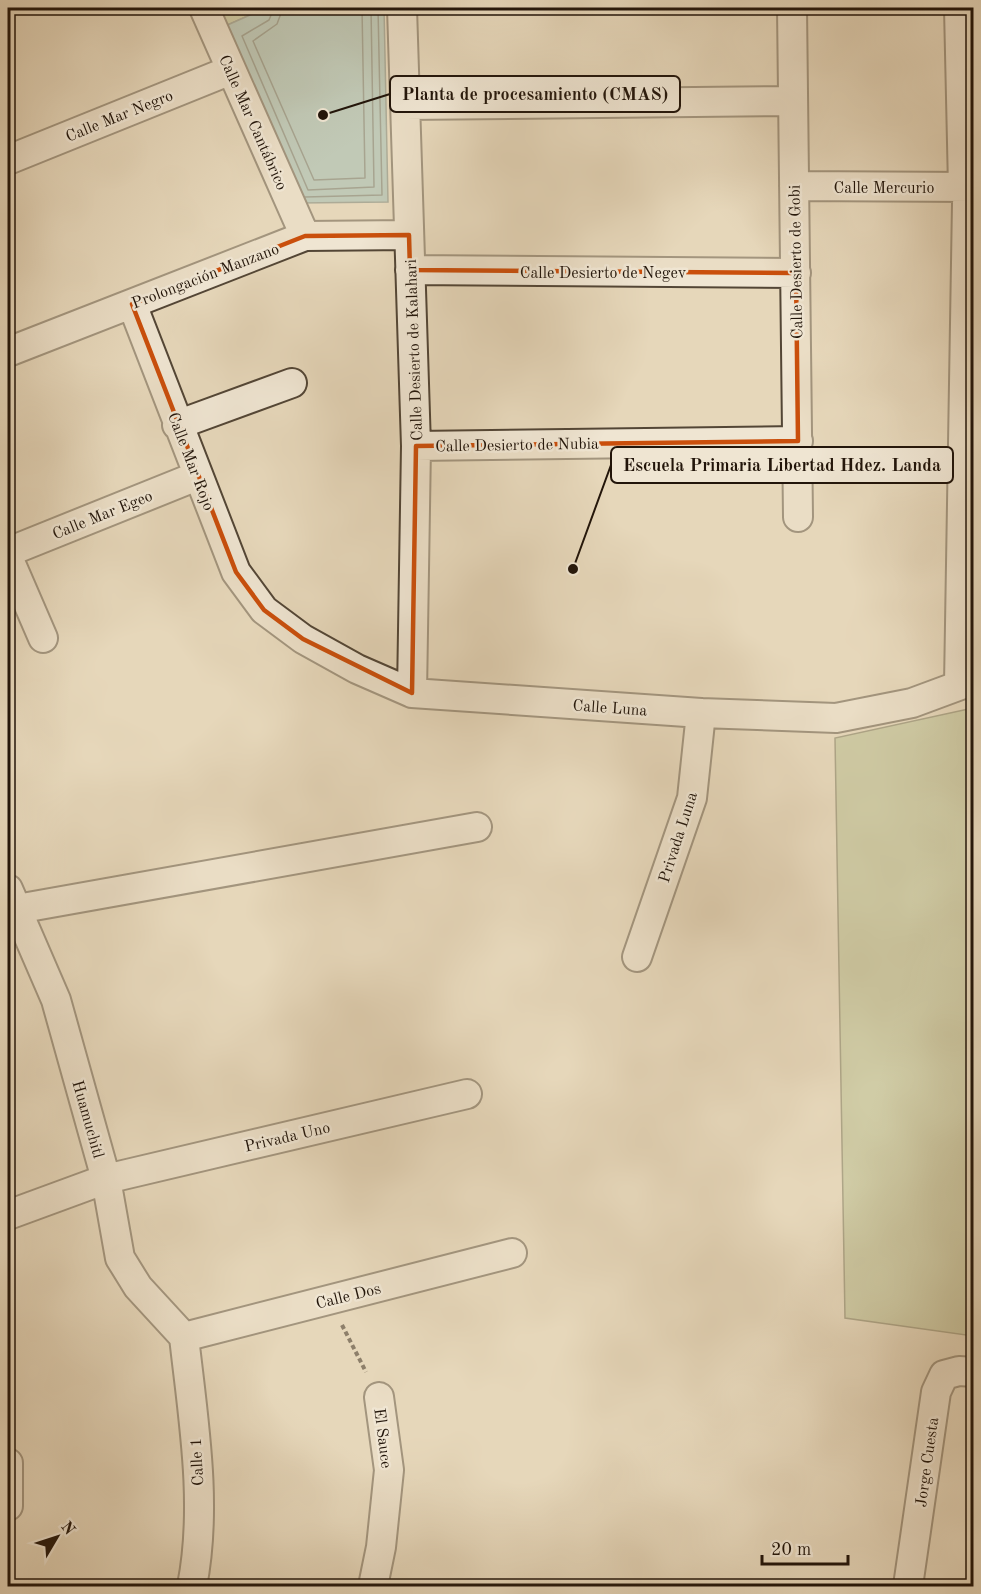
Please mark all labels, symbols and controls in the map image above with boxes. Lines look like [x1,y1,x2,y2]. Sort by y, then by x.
street label: Calle Mar Cantábrico [215,53,289,193]
callout: Planta de procesamiento (CMAS) [390,76,680,112]
text: Planta de procesamiento (CMAS) [402,86,668,104]
street label: Calle Mar Negro [64,88,176,146]
street label: Calle Mercurio [834,181,934,197]
street label: Calle Desierto de Gobi [788,185,806,339]
street label: Prolongación Manzano [130,241,282,312]
street label: Calle Desierto de Kalahari [404,259,426,441]
street label: Calle Desierto de Negev [520,266,687,282]
street label: Calle Mar Rojo [164,410,216,513]
street label: Calle Desierto de Nubia [435,437,599,455]
callout: Escuela Primaria Libertad Hdez. Landa [611,447,953,483]
text: Escuela Primaria Libertad Hdez. Landa [623,457,941,475]
street label: Calle Mar Egeo [50,488,155,543]
street label: Calle Luna [572,698,648,720]
street label: Privada Luna [657,790,701,885]
street label: Huamuchitl [68,1079,106,1160]
street label: Privada Uno [243,1120,332,1156]
street label: Calle Dos [314,1281,383,1313]
street label: El Sauce [370,1407,394,1469]
street label: Jorge Cuesta [914,1416,942,1508]
street label: Calle 1 [189,1437,207,1486]
north arrow [27,1507,87,1567]
text: N [57,1519,78,1539]
scale bar [762,1528,848,1566]
text: 20 m [771,1541,811,1559]

